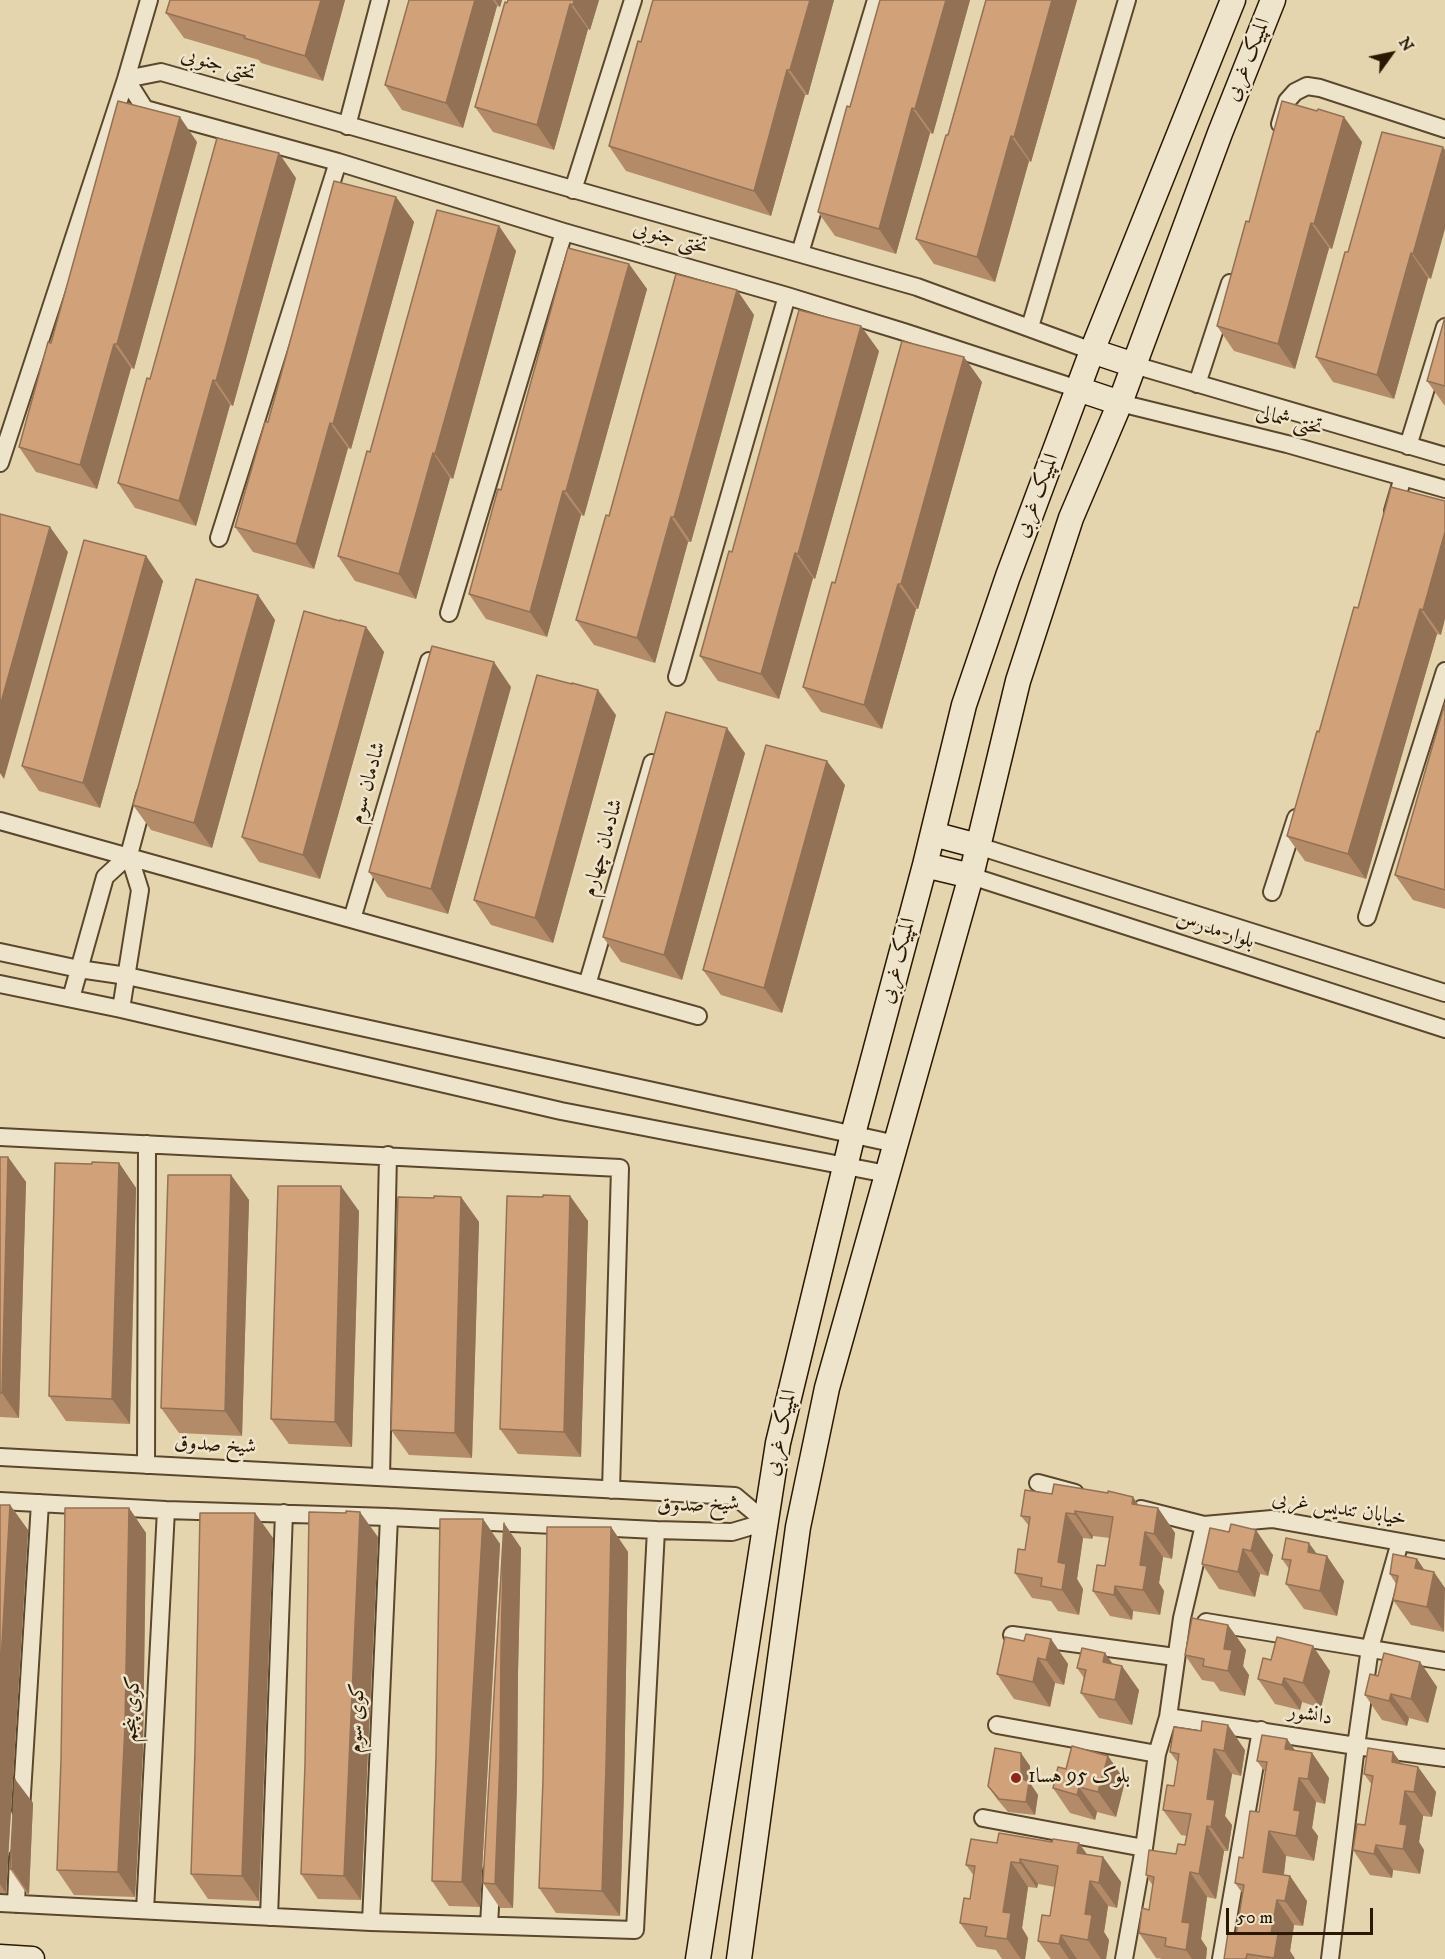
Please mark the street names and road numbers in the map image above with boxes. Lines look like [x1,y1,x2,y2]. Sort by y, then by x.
street label: المپیک غربی [1221,15,1277,105]
street label: تختی جنوبی [178,43,258,89]
street label: تختی جنوبی [630,216,710,262]
street label: تختی شمالی [1253,401,1325,443]
street label: المپیک غربی [1011,451,1065,541]
street label: شادمان سوم [345,739,393,827]
street label: شادمان چهارم [578,796,630,900]
street label: بلوار مدرس [1173,907,1257,955]
street label: المپیک غربی [875,915,923,1007]
street label: المپیک غربی [761,1387,803,1479]
street label: شیخ صدوق [173,1431,257,1461]
street label: خیابان تندیس غربی [1270,1487,1408,1533]
street label: شیخ صدوق [656,1492,740,1520]
street label: کوی پنجم [119,1675,147,1743]
street label: کوی سوم [344,1682,372,1754]
street label: دانشور [1286,1700,1334,1732]

